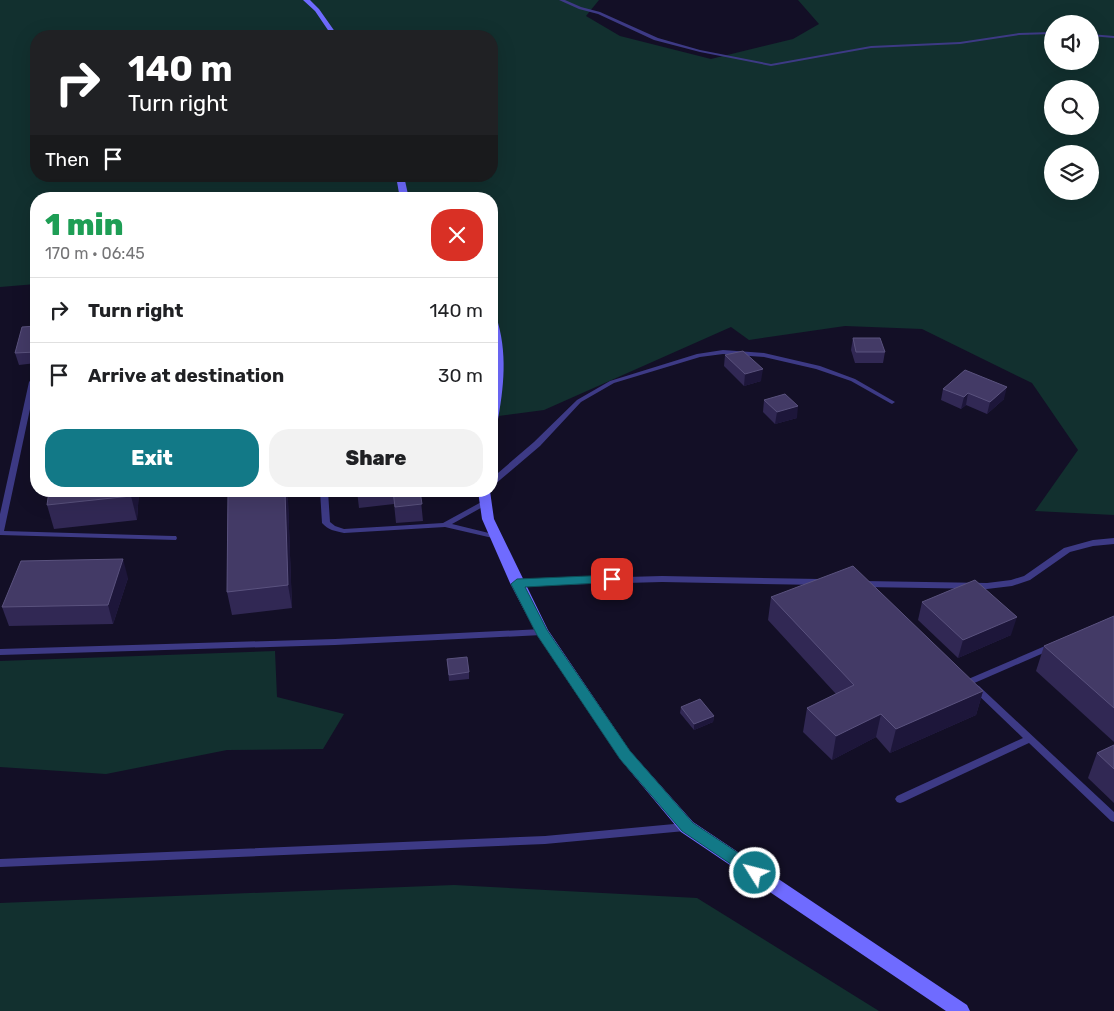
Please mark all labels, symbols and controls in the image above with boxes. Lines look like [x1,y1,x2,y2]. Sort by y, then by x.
map controls [1044,15,1099,200]
button: sound [1044,15,1099,70]
text: 140 m [128,48,233,90]
icon: right [45,50,110,115]
button: search [1044,80,1099,135]
text: Turn right [128,90,228,117]
icon: arrive [99,145,127,173]
button: layers [1044,145,1099,200]
text: Then [45,148,89,171]
text: 1 min [45,207,123,243]
button: close [431,209,483,261]
text: 170 m · 06:45 [45,244,145,263]
icon: right [45,296,73,324]
text: Turn right [88,299,183,322]
text: 140 m [429,299,483,322]
icon: arrive [45,361,73,389]
text: Arrive at destination [88,364,284,387]
text: 30 m [438,364,483,387]
button: Exit [45,429,259,487]
button: Share [269,429,483,487]
pin [591,558,633,600]
icon: arrive [598,565,626,593]
position arrow [728,846,780,898]

